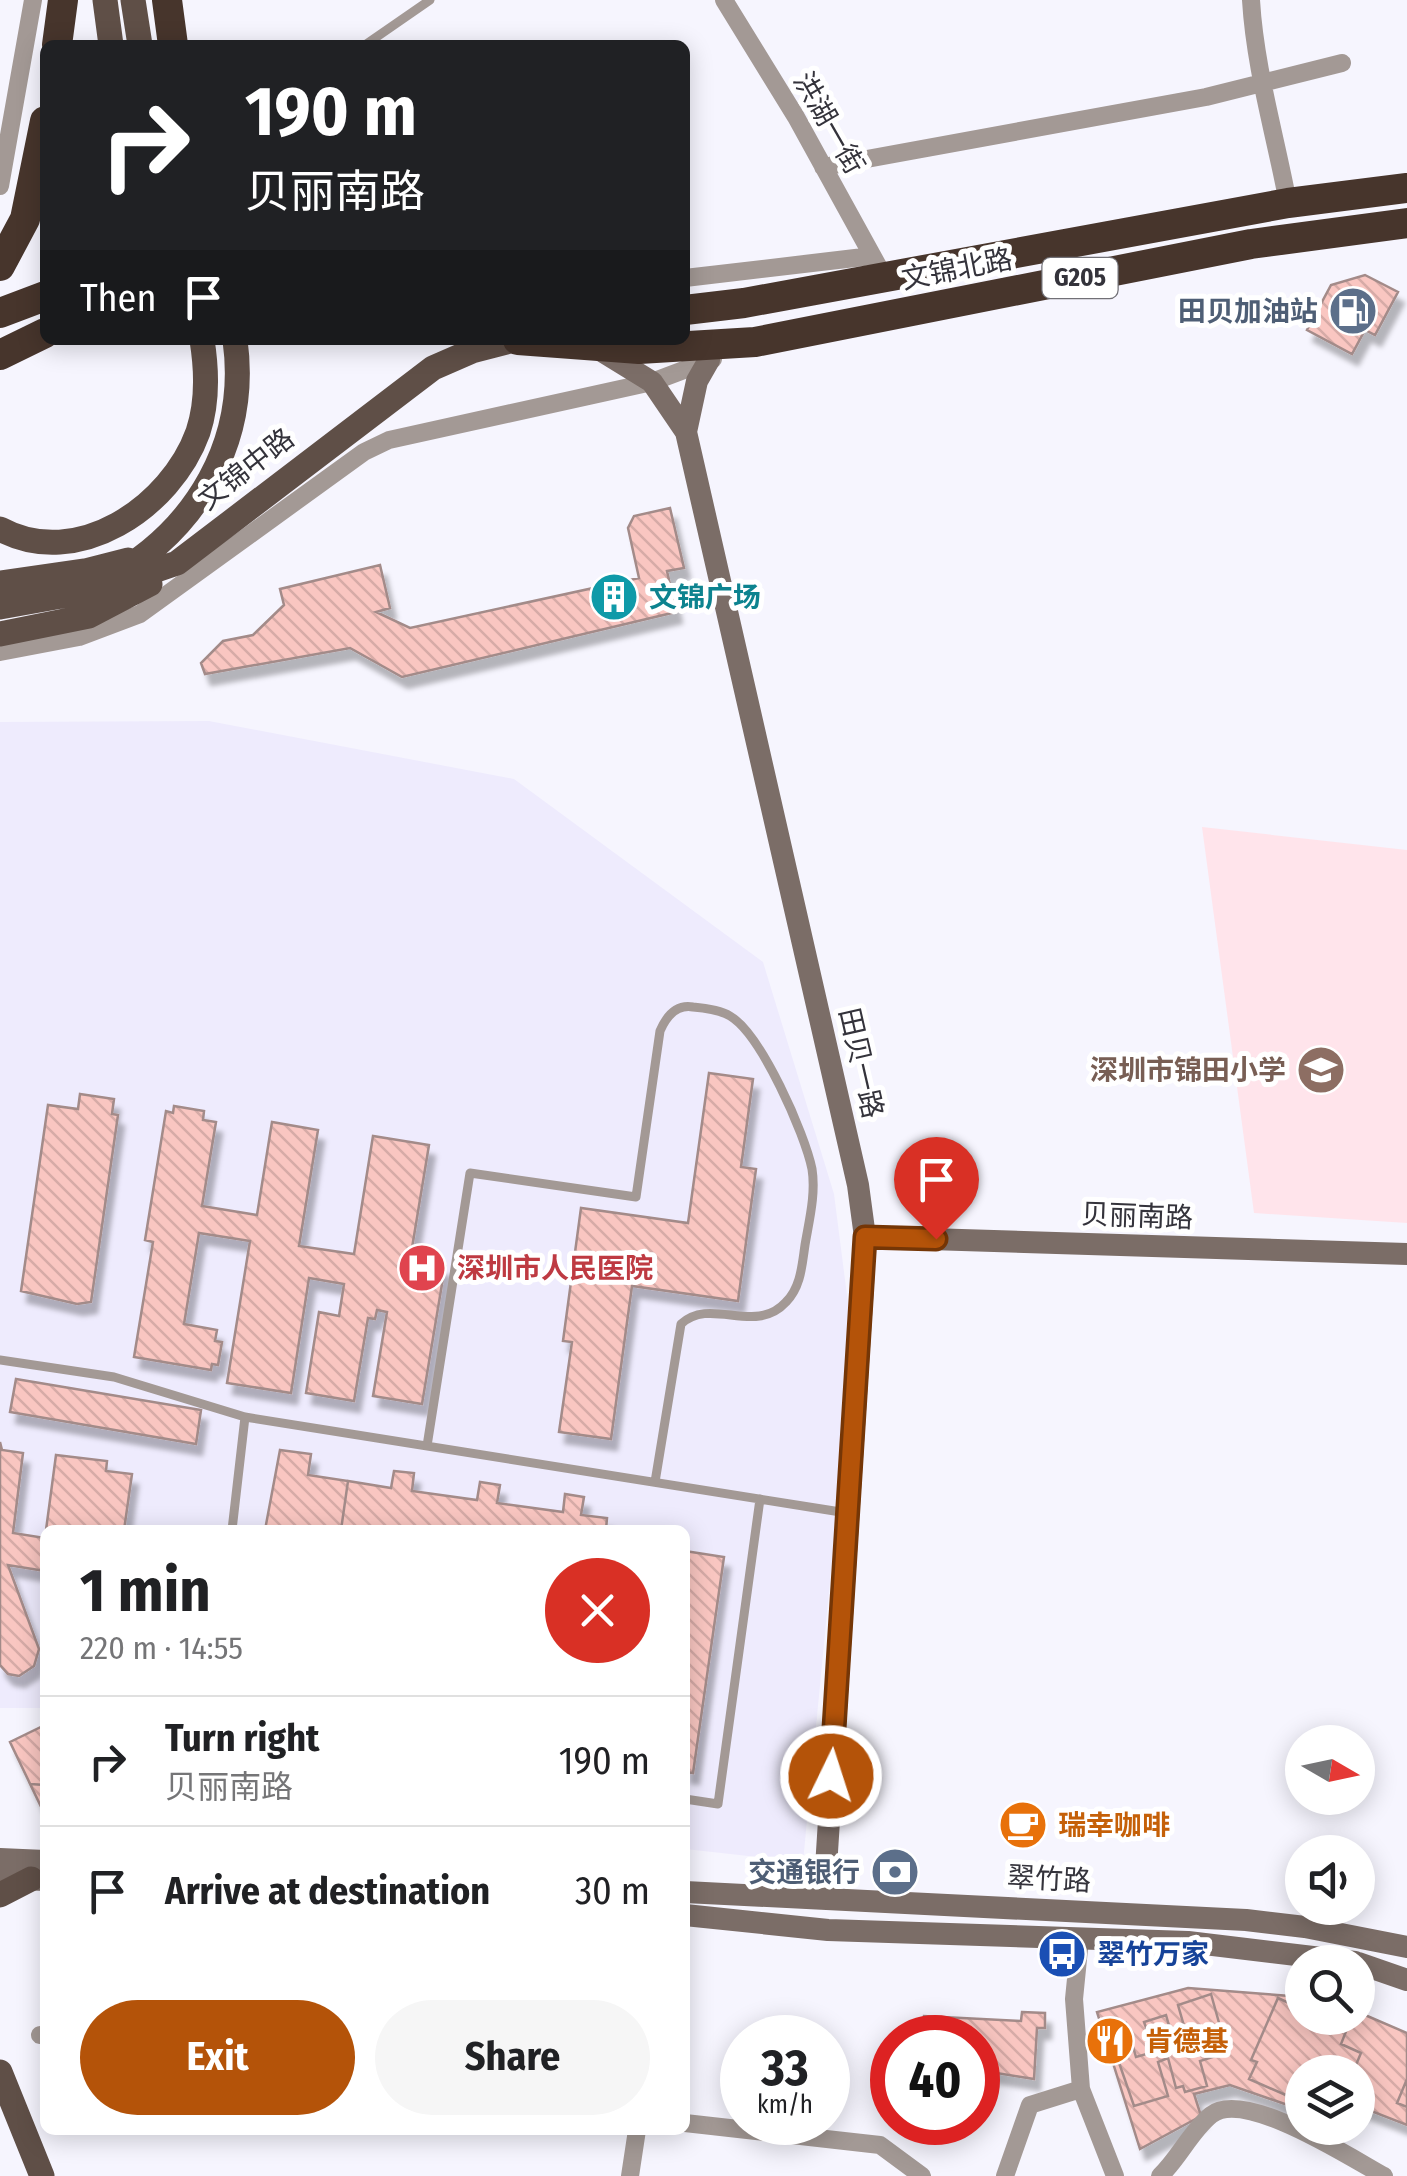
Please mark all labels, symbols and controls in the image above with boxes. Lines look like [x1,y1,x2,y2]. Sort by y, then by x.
street label: 洪湖一街 [787,66,871,180]
text: 190 m [245,70,417,154]
icon: right [80,80,210,210]
text: 贝丽南路 [245,165,425,219]
street label: 文锦北路 [899,242,1015,296]
road number: G205 [1042,258,1118,298]
icon: arrive [176,270,231,325]
text: Then [80,275,156,321]
fuel station icon: 田贝加油站 [1327,285,1379,337]
place label: 田贝加油站 [1178,295,1318,328]
street label: 文锦中路 [192,422,300,516]
building icon: 文锦广场 [588,571,640,623]
place label: 文锦广场 [649,581,761,614]
street label: 田贝一路 [832,1005,890,1121]
school or university icon: 深圳市锦田小学 [1295,1044,1347,1096]
place label: 深圳市锦田小学 [1090,1054,1286,1087]
pin [894,1137,979,1240]
icon: arrive [909,1152,964,1207]
street label: 贝丽南路 [1080,1198,1194,1234]
hospital icon: 深圳市人民医院 [396,1242,448,1294]
place label: 深圳市人民医院 [457,1252,653,1285]
text: 1 min [80,1555,211,1627]
button: close [545,1558,650,1663]
text: 220 m · 14:55 [80,1629,243,1667]
text: Turn right [165,1715,319,1761]
position arrow [779,1724,883,1828]
north arrow [1285,1725,1375,1815]
map controls [1285,1725,1375,2145]
icon: right [80,1734,135,1789]
text: 190 m [559,1738,650,1784]
text: 贝丽南路 [165,1768,293,1806]
cafe icon: 瑞幸咖啡 [997,1799,1049,1851]
place label: 瑞幸咖啡 [1058,1809,1170,1842]
button: sound [1285,1835,1375,1925]
bank icon: 交通银行 [869,1846,921,1898]
place label: 交通银行 [748,1856,860,1889]
street label: 翠竹路 [1006,1860,1092,1898]
icon: arrive [80,1864,135,1919]
text: Arrive at destination [165,1868,490,1914]
text: 30 m [575,1868,650,1914]
bus stop icon: 翠竹万家 [1036,1928,1088,1980]
place label: 翠竹万家 [1097,1938,1209,1971]
button: search [1285,1945,1375,2035]
button: Exit [80,2000,355,2115]
button: Share [375,2000,650,2115]
speed limit sign: 40 [870,2015,1000,2145]
restaurant icon: 肯德基 [1084,2015,1136,2067]
place label: 肯德基 [1145,2025,1229,2058]
text: 33 [761,2038,809,2098]
button: layers [1285,2055,1375,2145]
text: km/h [757,2090,813,2120]

